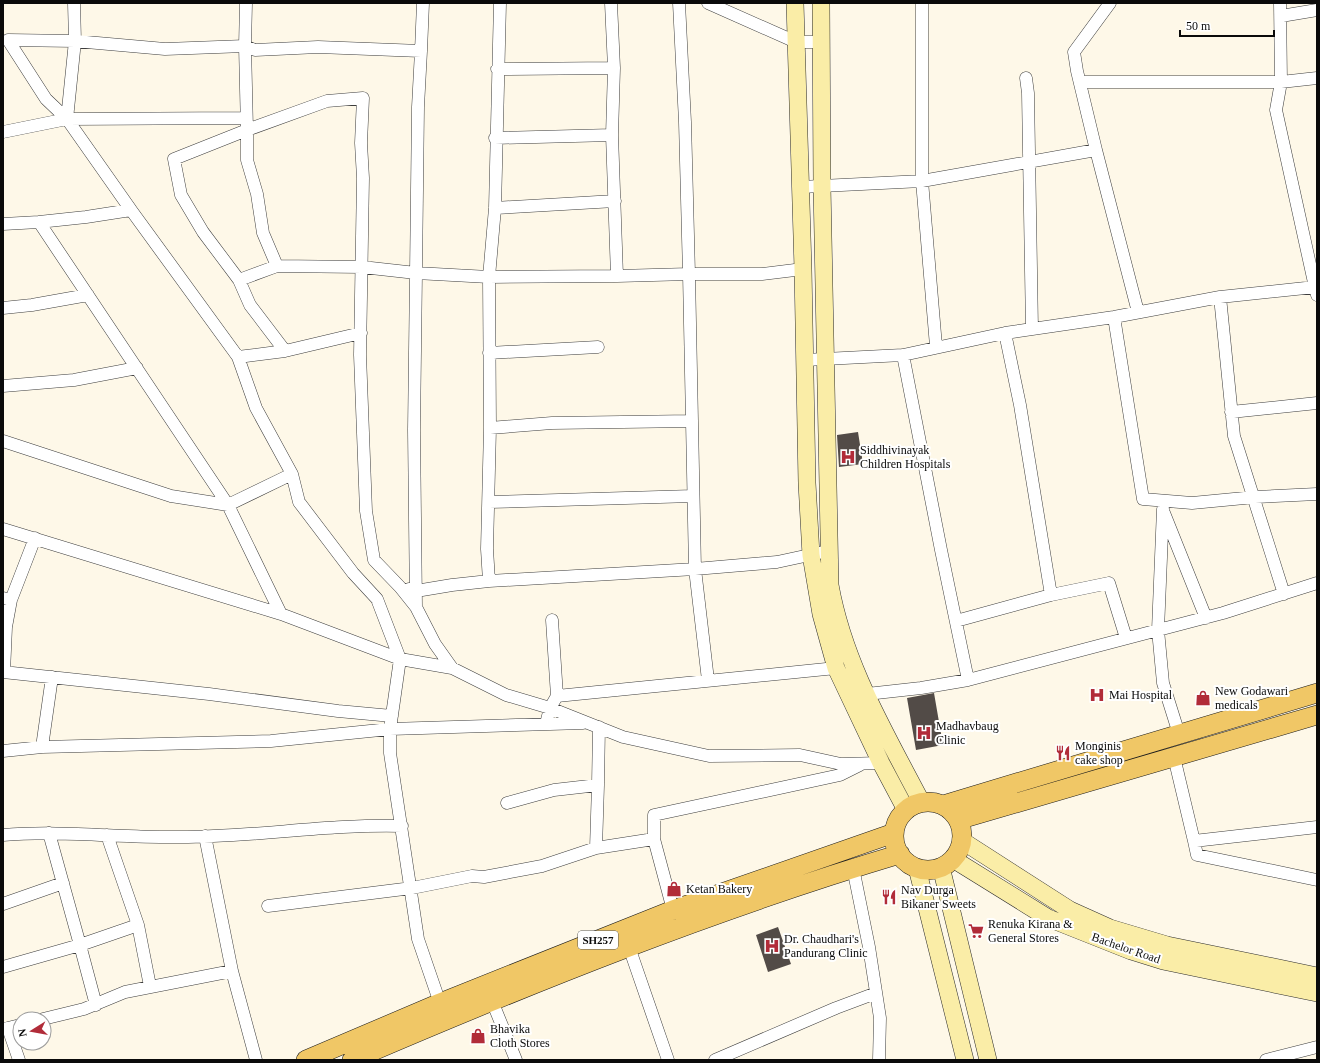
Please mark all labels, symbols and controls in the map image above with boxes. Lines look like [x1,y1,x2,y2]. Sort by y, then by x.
scale bar [1180,12,1274,38]
text: 50 m [1186,19,1211,33]
place label: Siddhivinayak Children Hospitals [860,443,951,471]
hospital icon: Siddhivinayak Children Hospitals [839,448,857,466]
place label: New Godawari medicals [1215,684,1289,712]
hospital icon: Mai Hospital [1088,686,1106,704]
place label: Mai Hospital [1109,688,1173,702]
shop icon: New Godawari medicals [1194,689,1212,707]
place label: Madhavbaug Clinic [936,719,999,747]
hospital icon: Madhavbaug Clinic [915,724,933,742]
place label: Monginis cake shop [1075,739,1123,767]
restaurant icon: Monginis cake shop [1054,744,1072,762]
shop icon: Ketan Bakery [665,880,683,898]
place label: Ketan Bakery [686,882,752,896]
place label: Nav Durga Bikaner Sweets [901,883,976,911]
restaurant icon: Nav Durga Bikaner Sweets [880,888,898,906]
place label: Renuka Kirana & General Stores [988,917,1073,945]
supermarket icon: Renuka Kirana & General Stores [967,922,985,940]
street label: Bachelor Road [1090,930,1162,966]
road number: SH257 [578,931,618,949]
place label: Dr. Chaudhari's Pandurang Clinic [784,932,868,960]
hospital icon: Dr. Chaudhari's Pandurang Clinic [763,937,781,955]
north arrow [12,1011,52,1051]
place label: Bhavika Cloth Stores [490,1022,550,1050]
shop icon: Bhavika Cloth Stores [469,1027,487,1045]
text: N [16,1028,29,1038]

